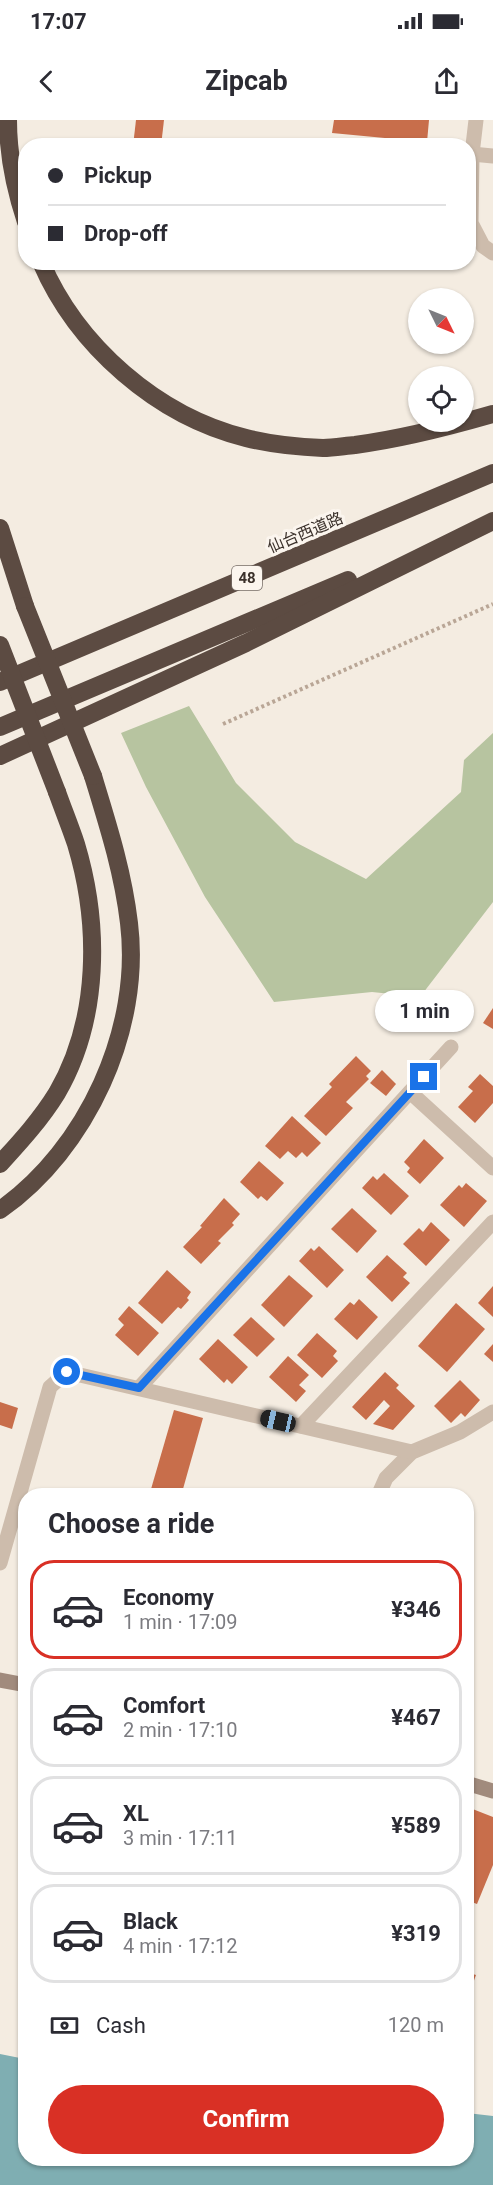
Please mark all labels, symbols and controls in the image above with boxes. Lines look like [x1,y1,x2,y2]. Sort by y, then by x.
text: 17:07 [30,9,87,34]
icon: back [30,65,63,98]
text: Zipcab [205,65,288,97]
icon: share [430,65,463,98]
text: Pickup [84,163,152,188]
text: Drop-off [84,221,168,246]
north arrow [408,288,474,354]
map controls [408,288,474,432]
button: locate [408,366,474,432]
street label: 仙台西道路 [265,508,346,557]
road number: 48 [232,566,262,590]
callout: 1 min [374,990,474,1032]
text: 1 min [399,999,450,1023]
route end [410,1063,437,1090]
route start [53,1358,80,1385]
car [258,1408,298,1434]
text: Choose a ride [48,1508,214,1540]
icon: car [51,1583,105,1637]
text: Economy [123,1585,214,1610]
text: ¥346 [391,1597,441,1622]
text: 1 min · 17:09 [123,1610,238,1634]
icon: car [51,1691,105,1745]
text: Comfort [123,1693,205,1718]
text: ¥467 [391,1705,441,1730]
text: 2 min · 17:10 [123,1718,238,1742]
icon: car [51,1799,105,1853]
text: XL [123,1801,149,1826]
text: ¥589 [391,1813,441,1838]
text: 3 min · 17:11 [123,1826,238,1850]
icon: car [51,1907,105,1961]
text: Black [123,1909,178,1934]
text: ¥319 [391,1921,441,1946]
text: 4 min · 17:12 [123,1934,238,1958]
icon: cash [48,2009,81,2042]
text: Cash [96,2013,146,2038]
text: 120 m [388,2013,444,2037]
button: Confirm [48,2085,444,2154]

